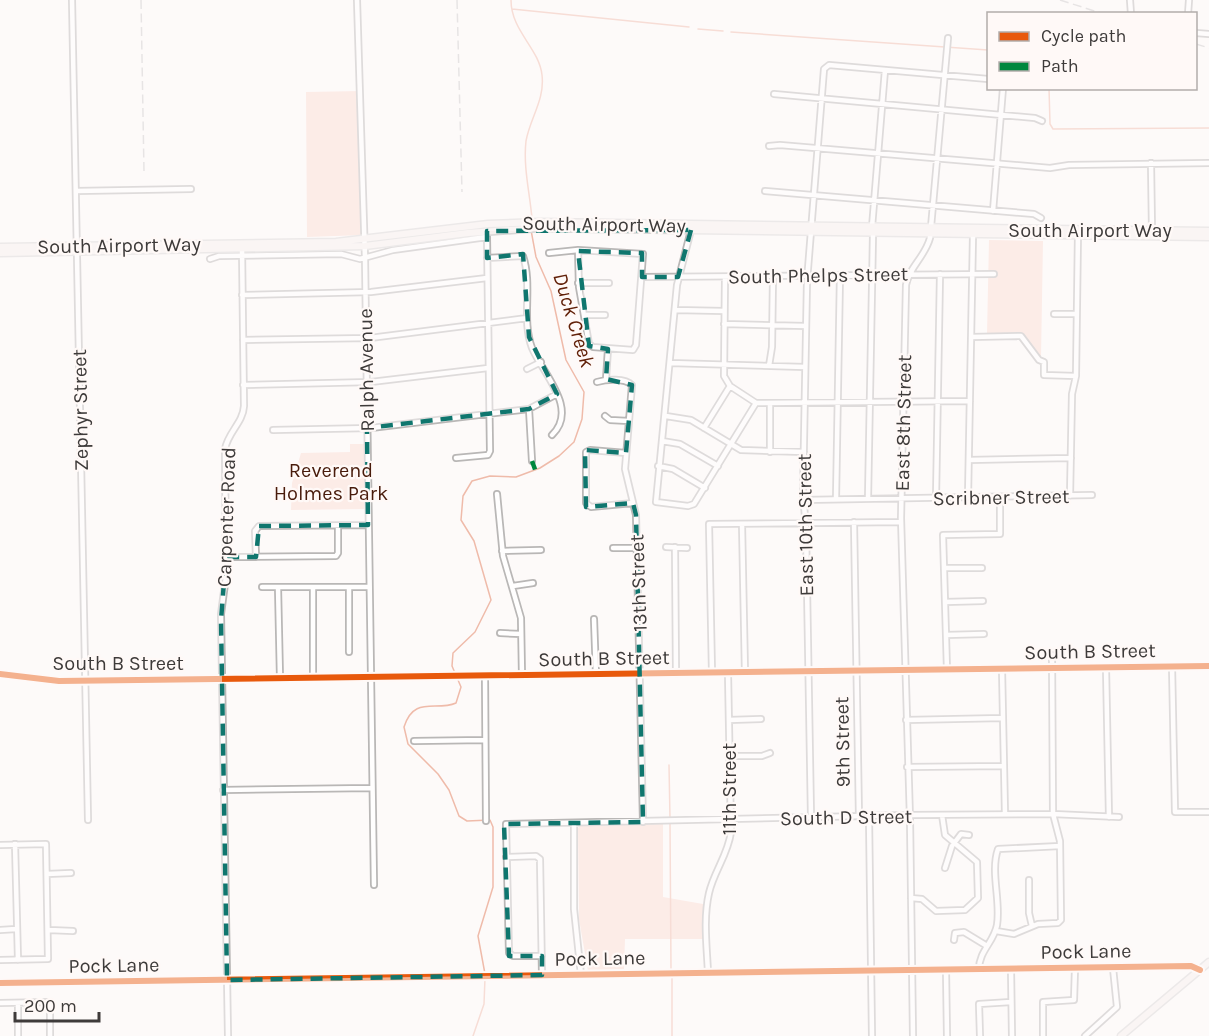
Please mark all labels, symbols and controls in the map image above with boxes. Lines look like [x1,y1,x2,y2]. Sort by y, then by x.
legend [987,12,1197,90]
text: Cycle path [1041,25,1126,47]
text: Path [1041,55,1079,77]
street label: South Airport Way [522,212,686,237]
street label: South Airport Way [1008,219,1172,242]
street label: South Airport Way [37,233,201,258]
street label: South Phelps Street [728,262,909,289]
water label: Duck Creek [548,270,600,371]
street label: Ralph Avenue [354,308,379,432]
street label: Zephyr Street [68,348,93,471]
street label: East 8th Street [891,354,916,491]
street label: Carpenter Road [213,446,240,588]
street label: East 10th Street [793,453,818,597]
park label: Reverend Holmes Park [274,459,388,505]
street label: Scribner Street [932,485,1070,510]
street label: 13th Street [625,533,652,632]
street label: South B Street [1024,639,1156,664]
street label: South B Street [538,646,670,671]
street label: South B Street [52,652,184,675]
street label: 9th Street [830,696,855,788]
street label: 11th Street [718,742,741,835]
street label: South D Street [780,805,913,830]
street label: Pock Lane [1040,939,1132,964]
street label: Pock Lane [554,946,646,971]
street label: Pock Lane [68,953,160,978]
scale bar [15,985,99,1023]
text: 200 m [24,995,77,1017]

